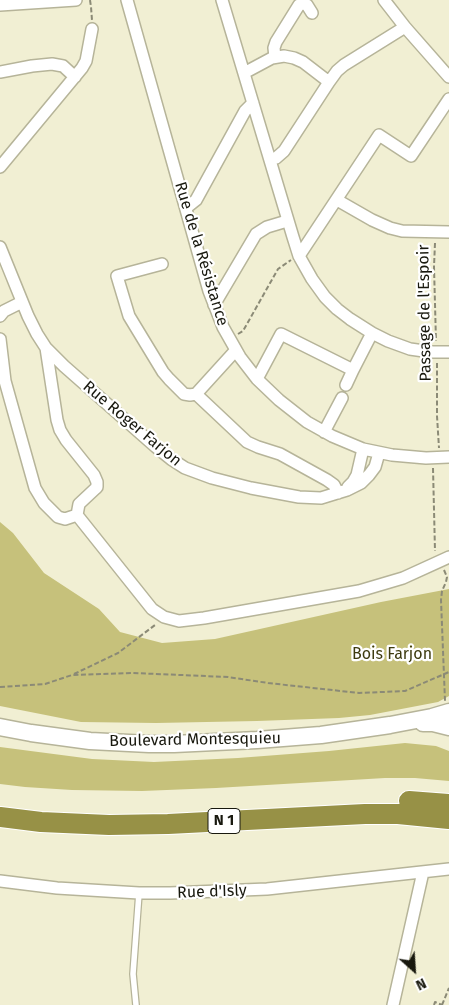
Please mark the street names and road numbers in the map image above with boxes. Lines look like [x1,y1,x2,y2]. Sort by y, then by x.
street label: Rue de la Résistance [170,180,232,328]
street label: Passage de l'Espoir [414,244,436,382]
street label: Rue Roger Farjon [79,377,185,471]
street label: Boulevard Montesquieu [109,729,281,751]
road number: N 1 [208,808,240,834]
street label: Rue d'Isly [177,881,247,903]

